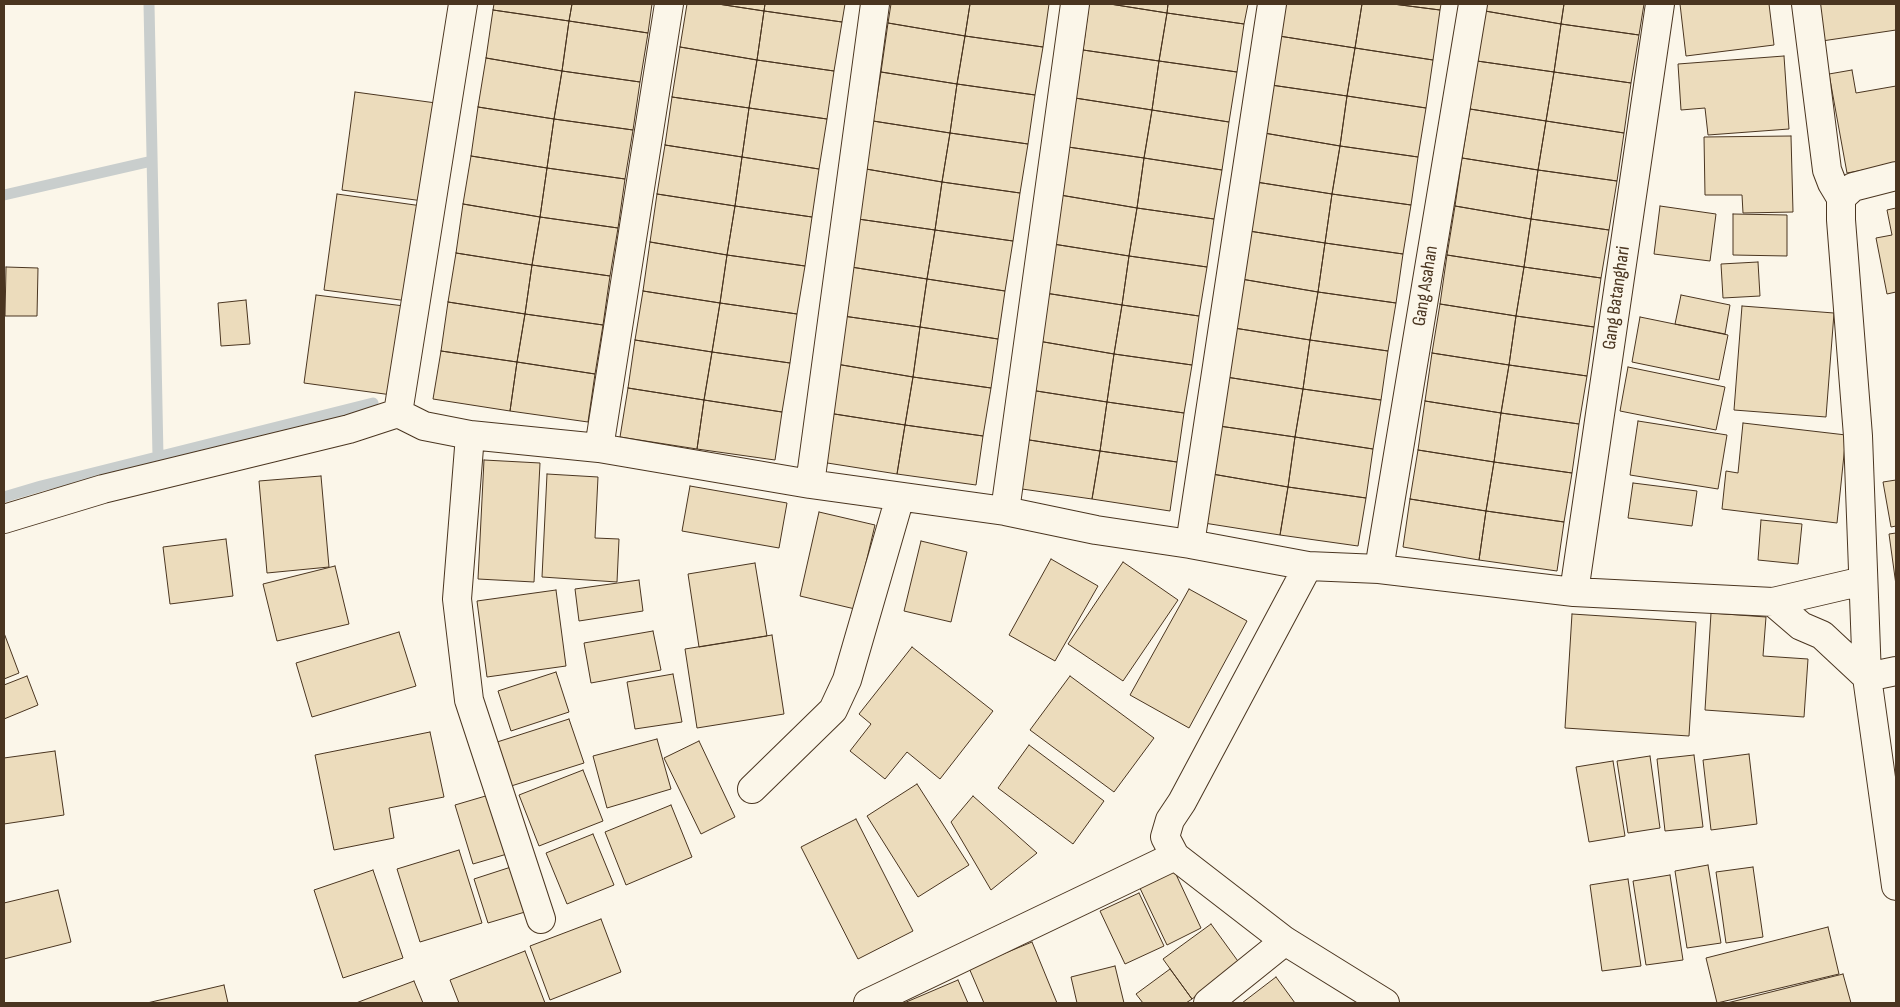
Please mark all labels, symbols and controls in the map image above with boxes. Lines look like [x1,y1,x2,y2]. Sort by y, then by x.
street label: Gang Asahan [1408,244,1444,328]
street label: Gang Batanghari [1598,245,1636,351]

